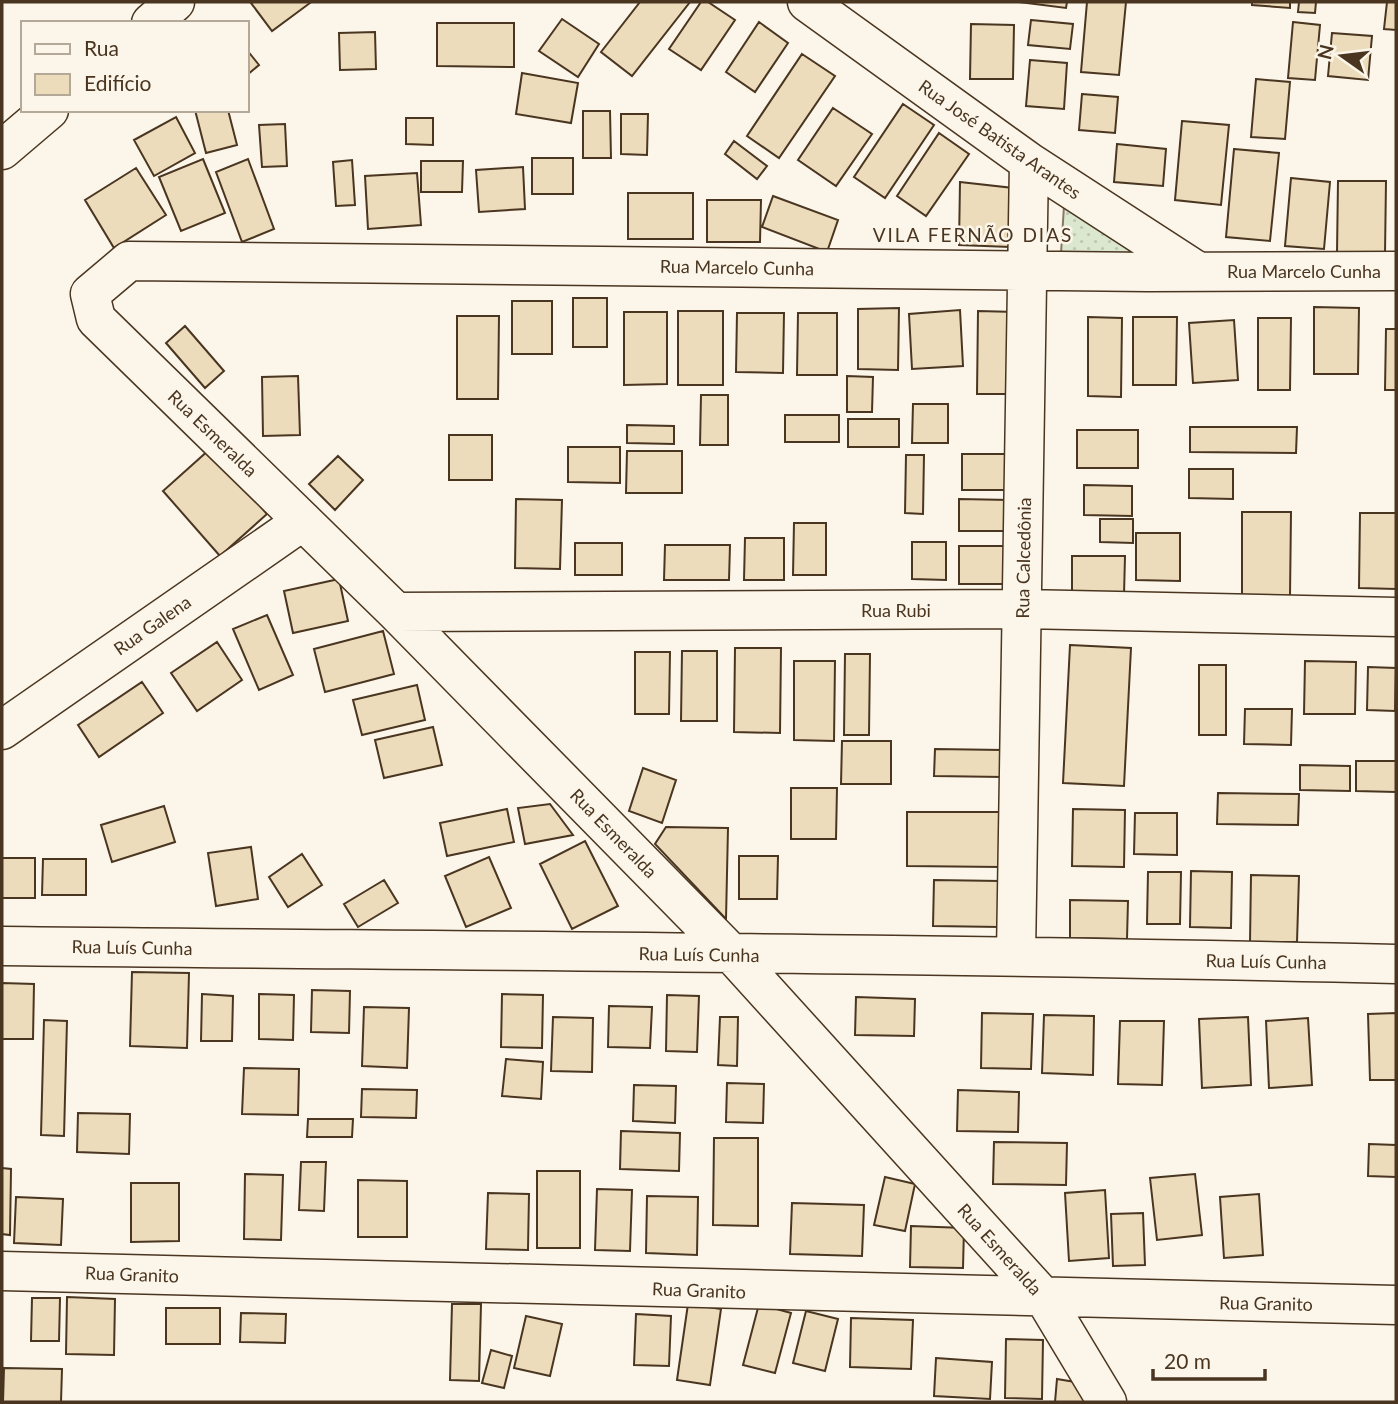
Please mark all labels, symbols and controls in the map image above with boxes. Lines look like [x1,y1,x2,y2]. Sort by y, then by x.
legend [21,21,248,112]
north arrow [1307,21,1377,91]
text: Rua [84,35,119,60]
text: N [1312,42,1338,62]
text: Edifício [84,70,152,95]
street label: Rua José Batista Arantes [915,75,1086,204]
district label: VILA FERNÃO DIAS [873,223,1073,246]
street label: Rua Marcelo Cunha [660,255,814,279]
street label: Rua Marcelo Cunha [1227,260,1381,282]
street label: Rua Esmeralda [164,385,262,481]
street label: Rua Calcedônia [1011,497,1035,619]
street label: Rua Galena [109,590,195,660]
street label: Rua Rubi [861,599,931,621]
street label: Rua Esmeralda [566,784,662,882]
street label: Rua Luís Cunha [71,935,193,959]
street label: Rua Luís Cunha [638,942,760,966]
street label: Rua Luís Cunha [1205,949,1327,973]
street label: Rua Esmeralda [953,1199,1047,1299]
street label: Rua Granito [85,1261,179,1287]
street label: Rua Granito [652,1277,746,1303]
street label: Rua Granito [1219,1291,1313,1315]
scale bar [1153,1338,1265,1382]
text: 20 m [1164,1348,1211,1373]

